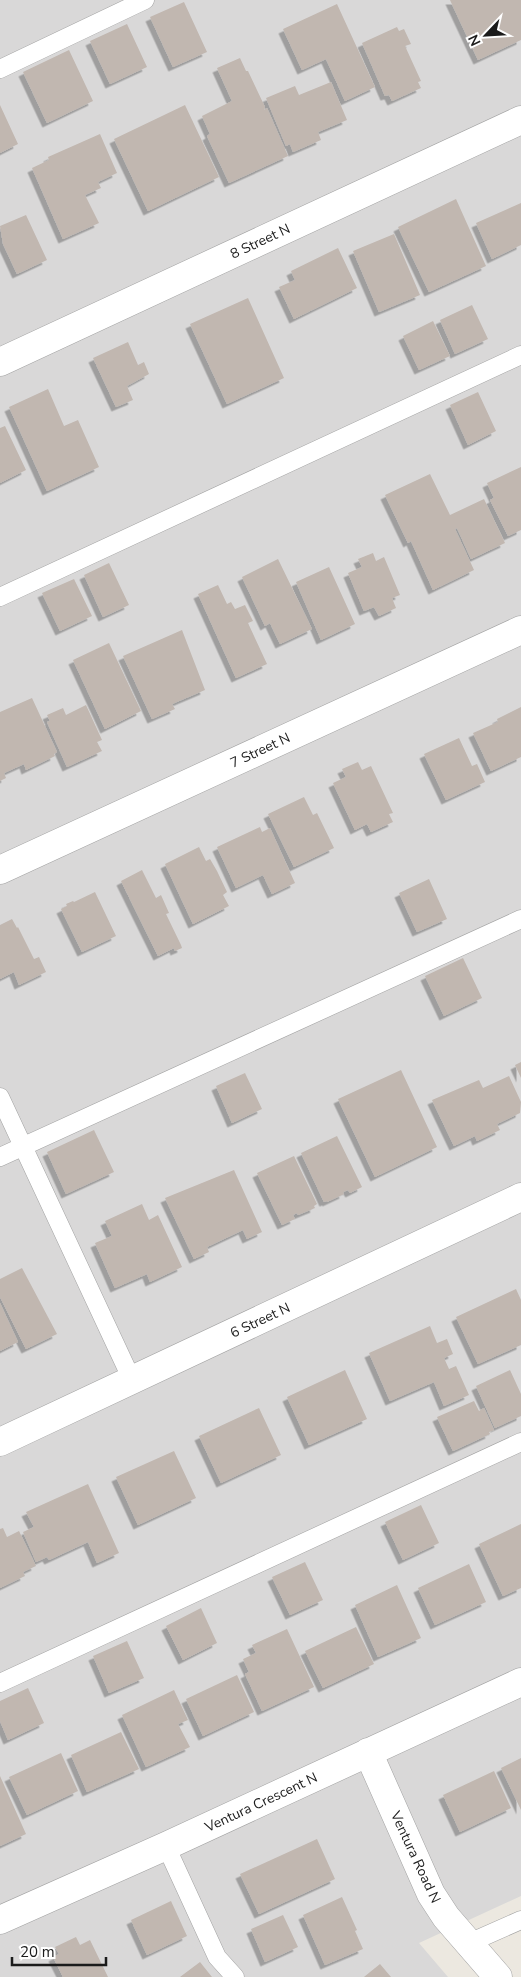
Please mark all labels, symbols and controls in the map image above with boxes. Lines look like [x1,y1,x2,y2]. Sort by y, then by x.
north arrow [461,10,511,60]
text: N [464,32,485,49]
street label: 8 Street N [227,219,293,264]
street label: 7 Street N [227,728,293,773]
street label: 6 Street N [227,1298,293,1343]
street label: Ventura Crescent N [201,1768,321,1837]
street label: Ventura Road N [385,1807,445,1906]
scale bar [12,1934,106,1966]
text: 20 m [20,1942,55,1962]

